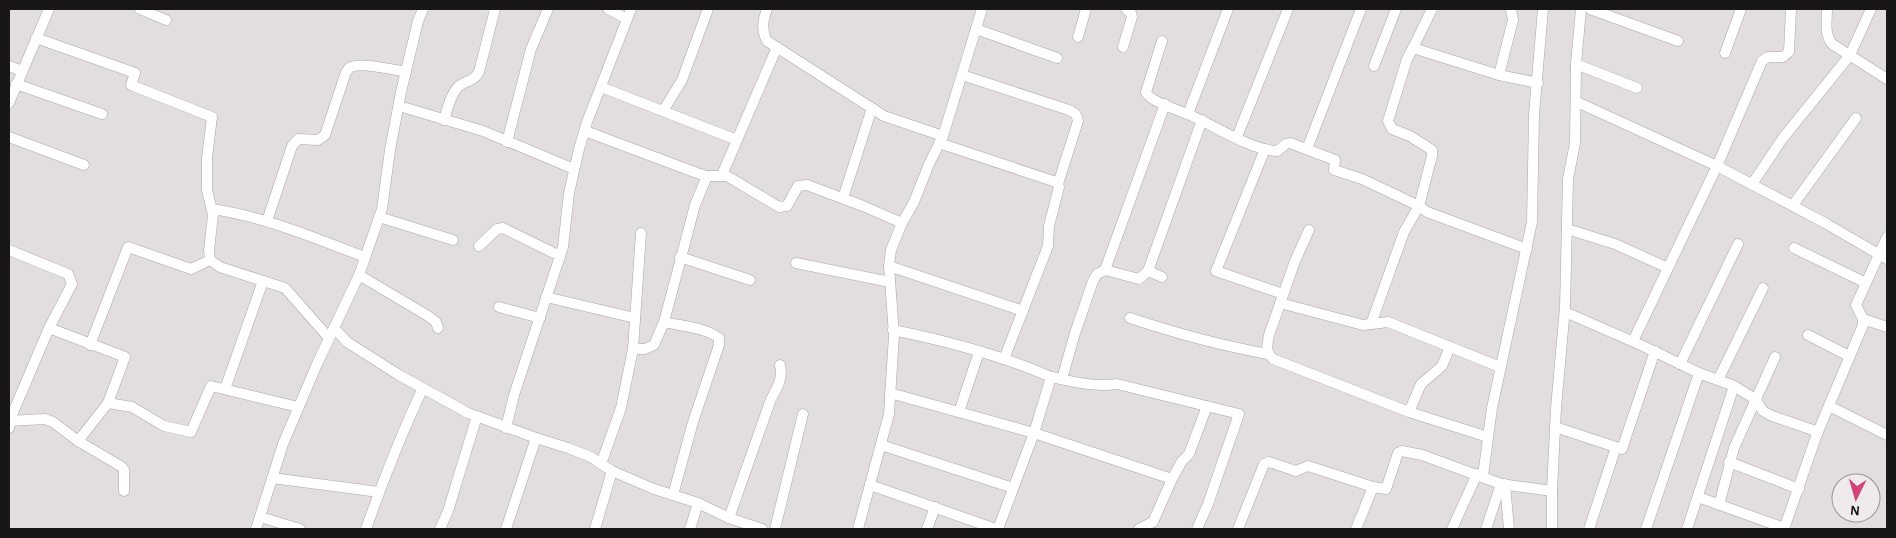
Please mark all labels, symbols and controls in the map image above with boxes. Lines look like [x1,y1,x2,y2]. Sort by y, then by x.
north arrow [1831,473,1881,523]
text: N [1849,503,1860,517]

